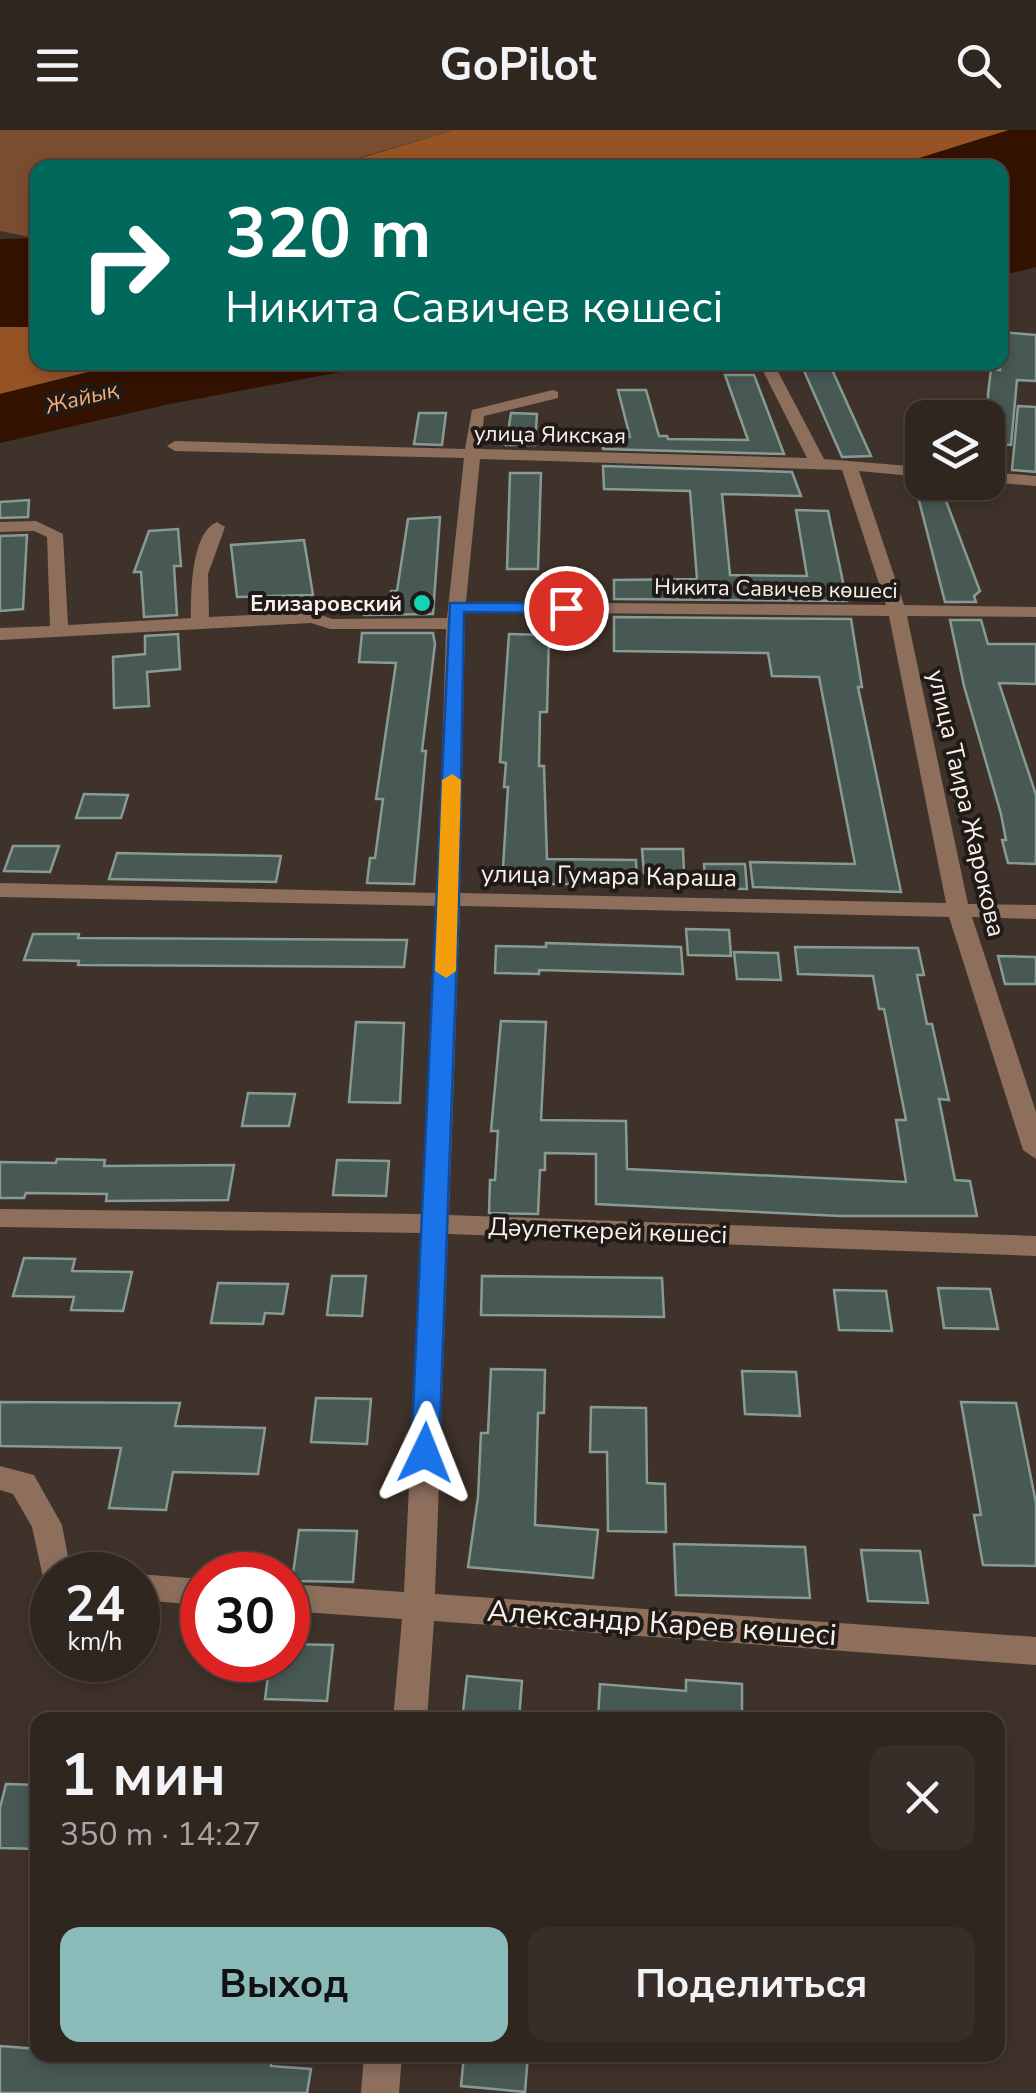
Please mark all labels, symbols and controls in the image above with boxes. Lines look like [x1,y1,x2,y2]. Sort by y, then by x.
text: GoPilot [440,35,596,96]
icon: menu [30,38,85,93]
icon: search [951,38,1006,93]
text: 320 m [225,186,431,282]
icon: right [60,200,190,330]
text: Никита Савичев көшесі [225,277,723,338]
water label: Жайық [41,374,122,422]
map controls [905,400,1005,500]
button: layers [905,400,1005,500]
street label: улица Яикская [474,419,626,451]
pin [524,566,609,651]
street label: Никита Савичев көшесі [654,572,898,606]
icon: arrive [539,581,594,636]
place label: Елизаровский [250,589,402,619]
marker: Елизаровский [411,592,433,614]
street label: улица Таира Жарокова [919,666,1013,940]
street label: улица Гумара Караша [480,857,738,895]
street label: Дәулеткерей көшесі [488,1210,728,1252]
position arrow [373,1401,477,1505]
speed limit sign: 30 [180,1552,310,1682]
text: 24 [65,1570,125,1639]
street label: Александр Карев көшесі [486,1591,838,1656]
text: km/h [67,1625,123,1659]
text: 1 мин [60,1734,226,1816]
button: close [870,1745,975,1850]
text: 350 m · 14:27 [60,1813,261,1856]
button: Выход [60,1927,508,2042]
button: Поделиться [528,1927,975,2042]

